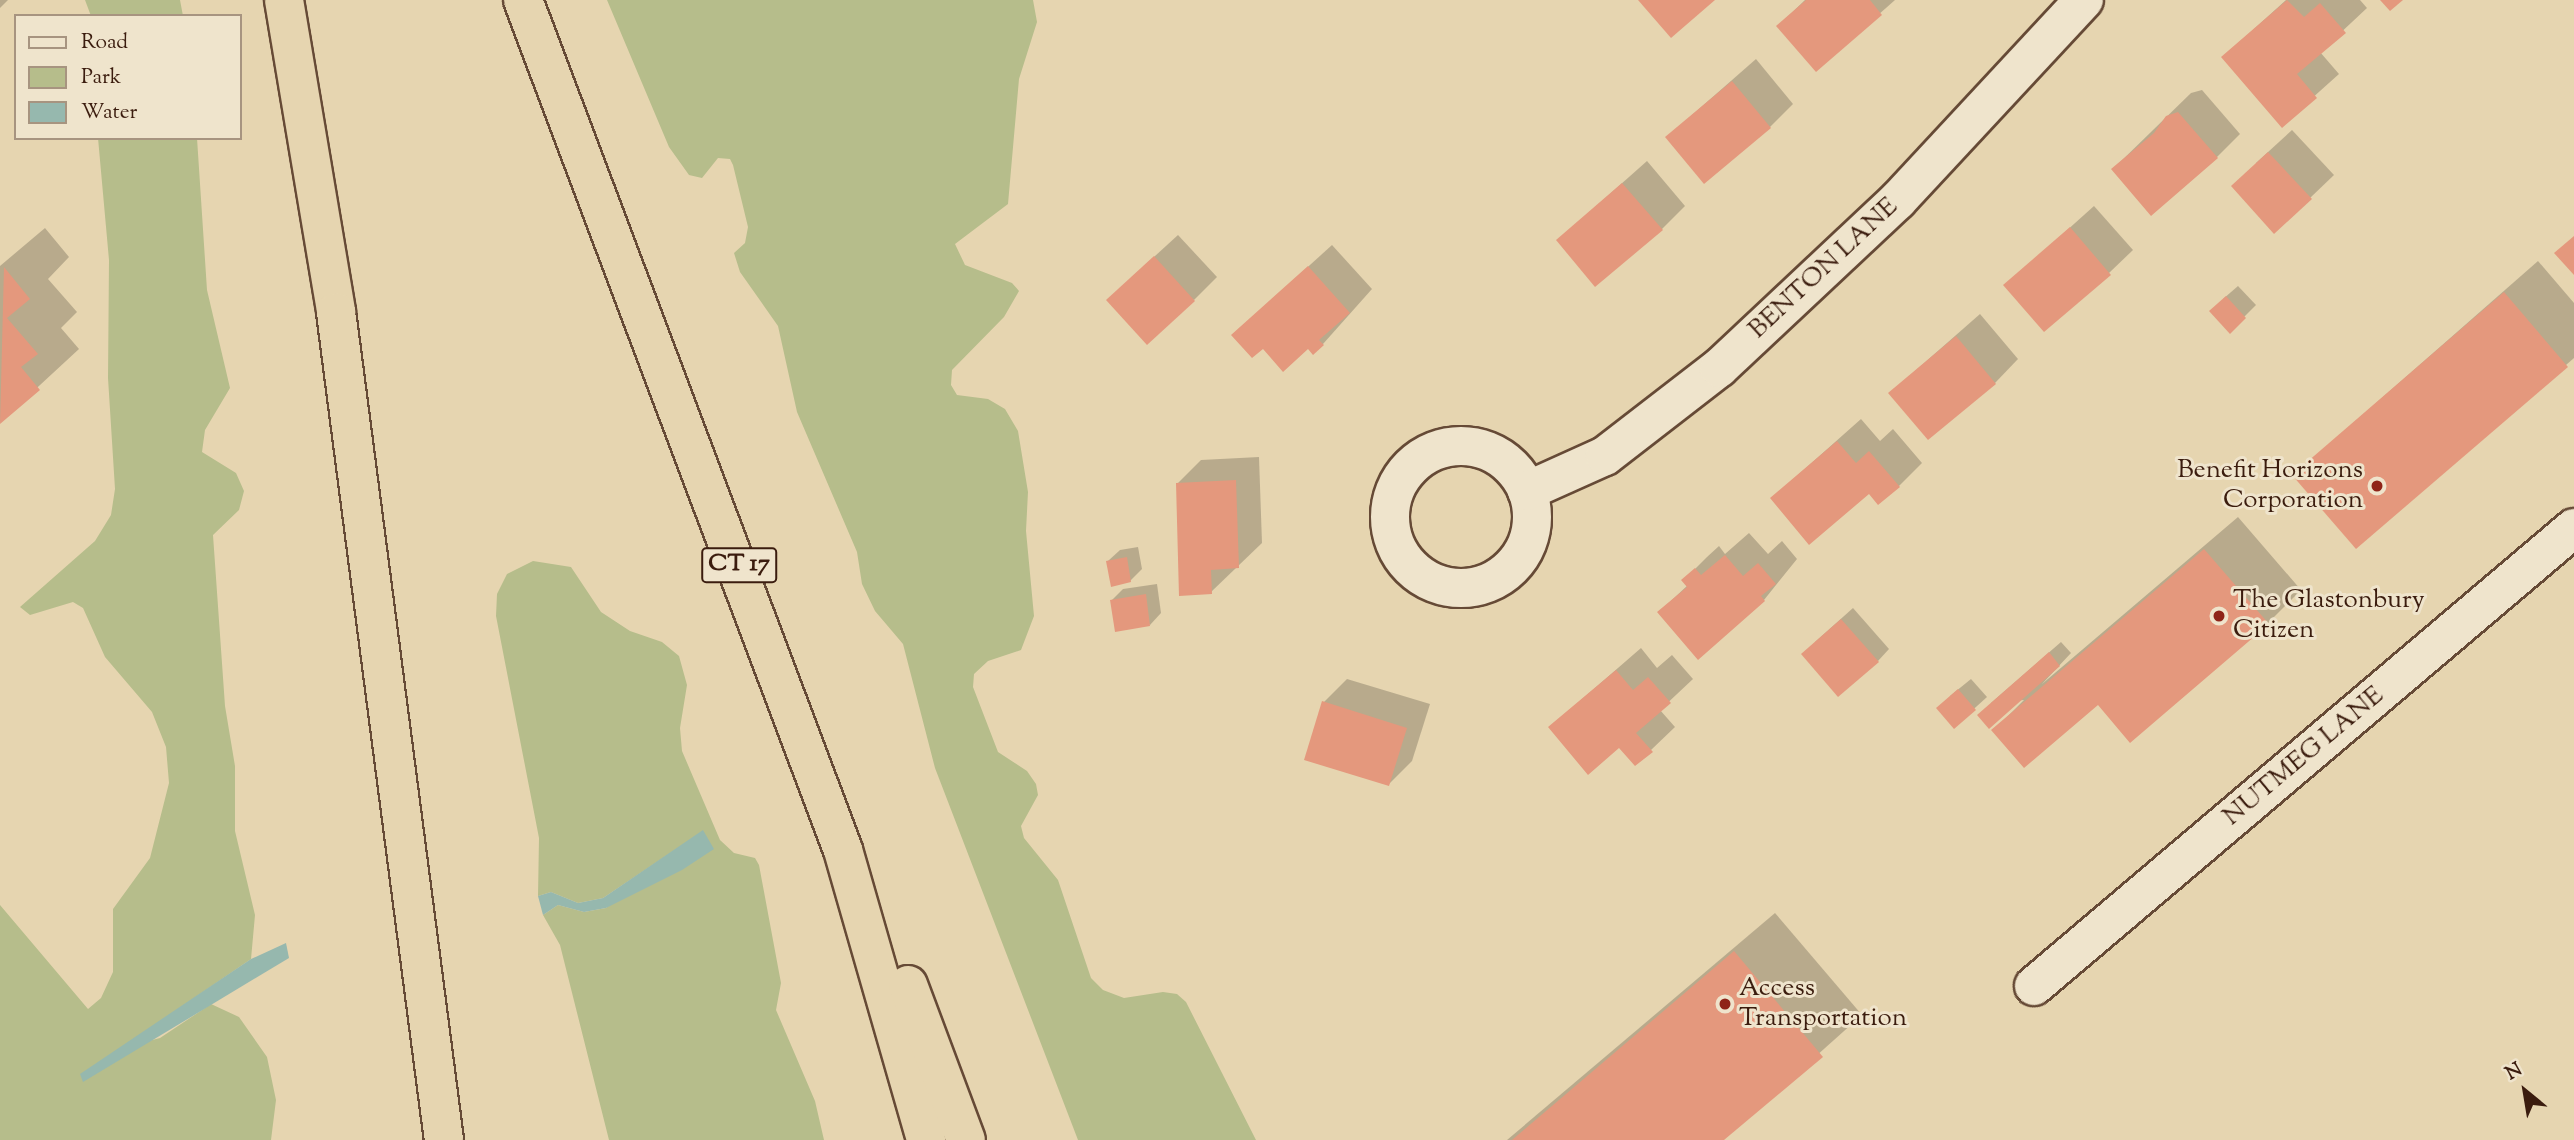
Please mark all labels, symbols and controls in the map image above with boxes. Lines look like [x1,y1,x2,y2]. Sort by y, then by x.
legend [14,14,242,140]
text: Road [81,28,128,58]
text: Park [81,63,121,93]
text: Water [81,98,137,128]
street label: BENTON LANE [1743,192,1905,346]
place label: Benefit Horizons Corporation [2177,455,2363,516]
marker: Benefit Horizons Corporation [2369,478,2385,494]
road number: CT 17 [700,544,778,586]
place label: The Glastonbury Citizen [2233,585,2425,646]
marker: The Glastonbury Citizen [2211,608,2227,624]
street label: NUTMEG LANE [2217,681,2391,833]
place label: Access Transportation [1739,973,1907,1034]
marker: Access Transportation [1717,996,1733,1012]
north arrow [2490,1056,2560,1126]
text: N [2501,1057,2528,1088]

